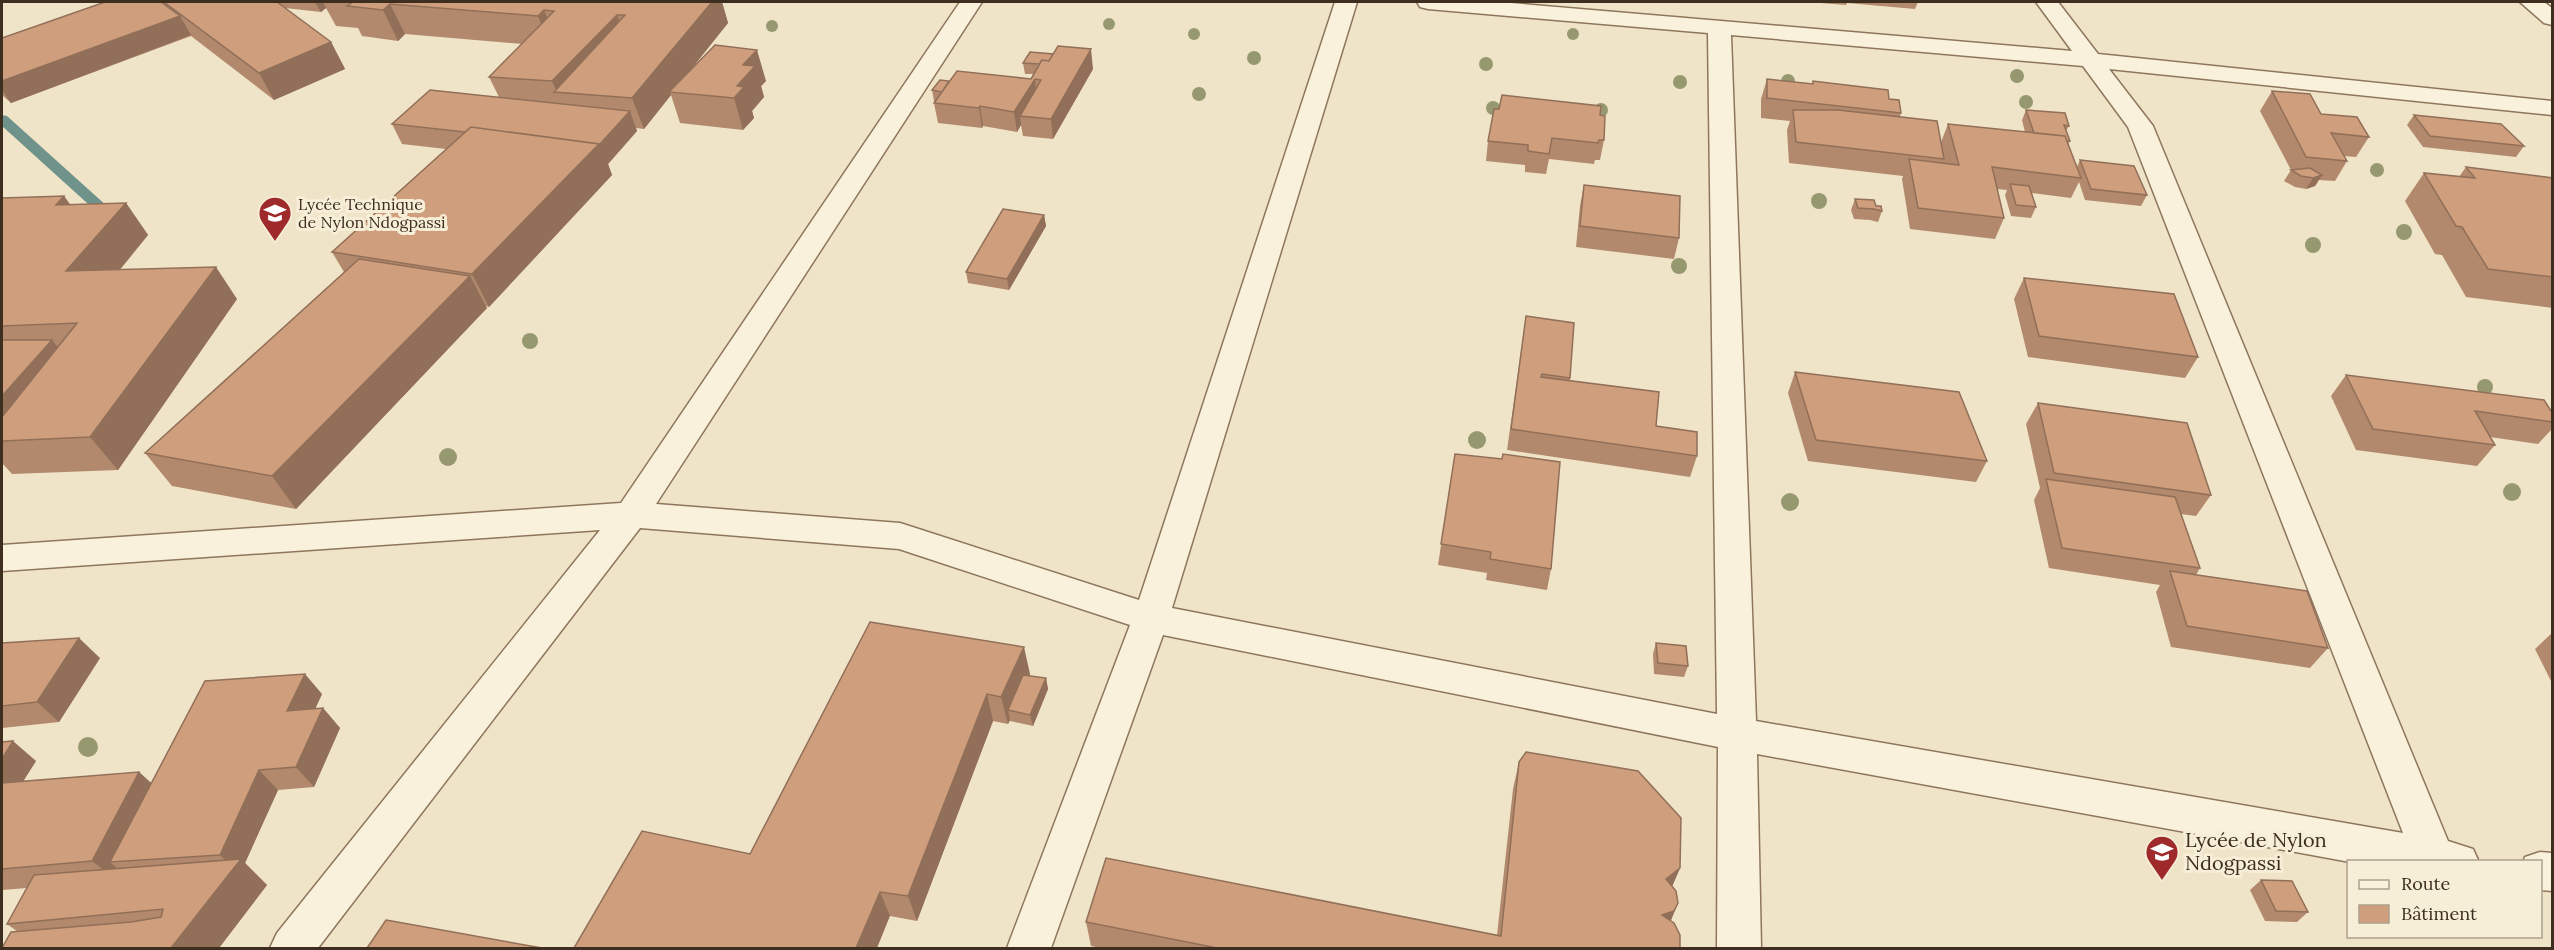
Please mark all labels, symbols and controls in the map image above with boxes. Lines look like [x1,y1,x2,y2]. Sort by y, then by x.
place label: Lycée Technique de Nylon Ndogpassi [298,194,446,232]
school or university icon: Lycée Technique de Nylon Ndogpassi [257,195,293,242]
place label: Lycée de Nylon Ndogpassi [2185,827,2327,875]
school or university icon: Lycée de Nylon Ndogpassi [2144,834,2180,881]
legend [2347,860,2542,938]
text: Route [2401,872,2450,895]
text: Bâtiment [2401,902,2477,925]

